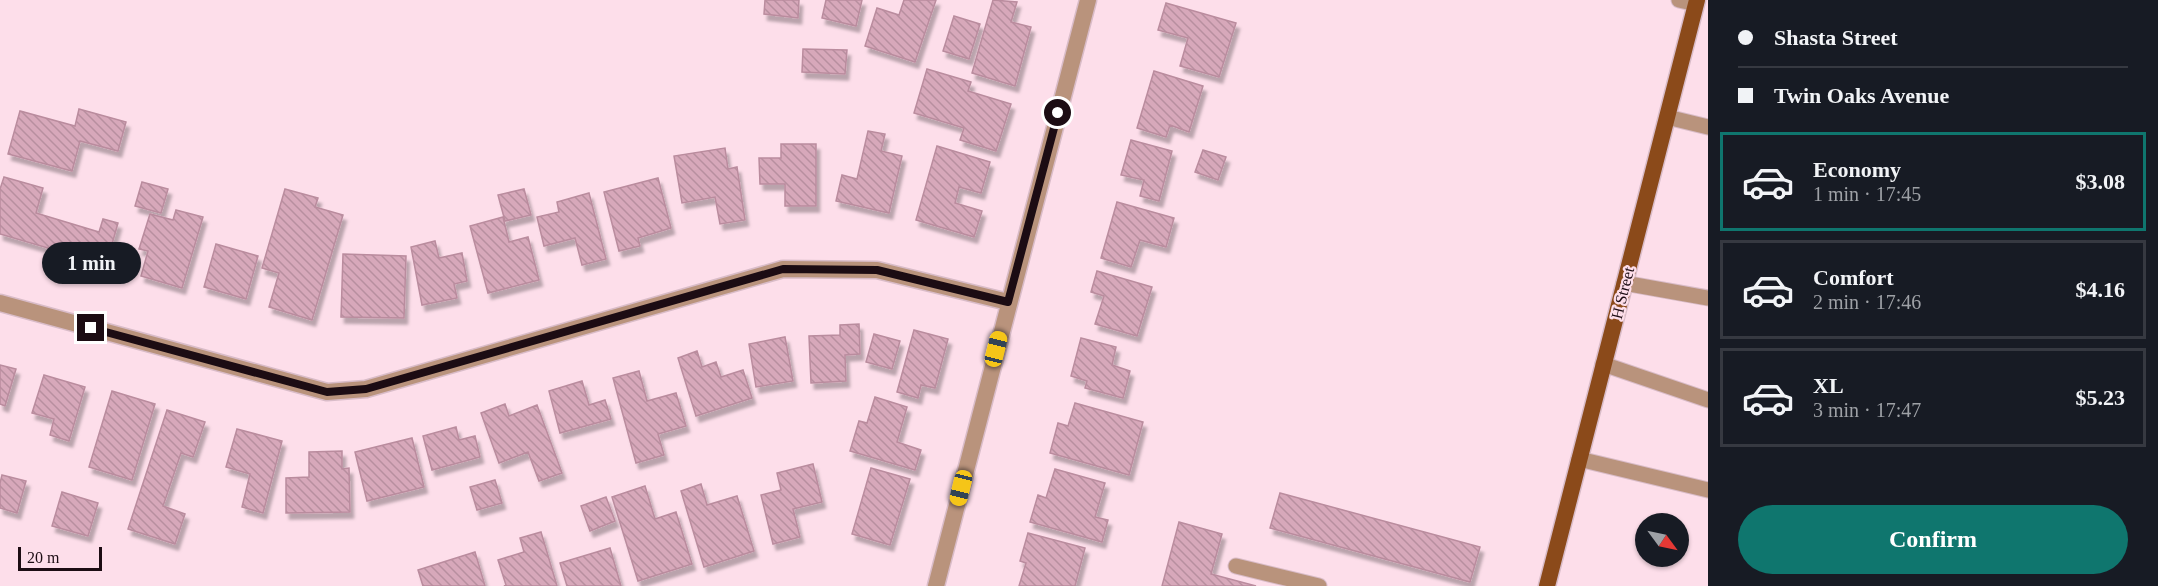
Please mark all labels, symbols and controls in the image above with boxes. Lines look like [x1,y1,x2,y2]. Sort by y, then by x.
text: Shasta Street [1774,25,1898,50]
text: Twin Oaks Avenue [1774,83,1949,108]
route start [1044,99,1071,126]
icon: car [1741,155,1795,209]
text: Economy [1813,157,1901,182]
text: $3.08 [2076,169,2125,194]
text: 1 min · 17:45 [1813,183,1921,205]
callout: 1 min [42,241,140,283]
text: 1 min [67,252,116,274]
icon: car [1741,263,1795,317]
street label: H Street [1608,265,1637,321]
text: Comfort [1813,265,1894,290]
text: $4.16 [2076,277,2125,302]
text: 2 min · 17:46 [1813,291,1921,313]
route end [77,314,104,341]
car [983,329,1009,369]
icon: car [1741,371,1795,425]
text: XL [1813,373,1844,398]
text: $5.23 [2076,385,2125,410]
text: 3 min · 17:47 [1813,399,1921,421]
car [948,468,974,508]
button: Confirm [1738,505,2128,574]
north arrow [1635,513,1689,567]
map controls [1635,513,1689,567]
scale bar [18,544,102,572]
text: 20 m [27,549,59,566]

